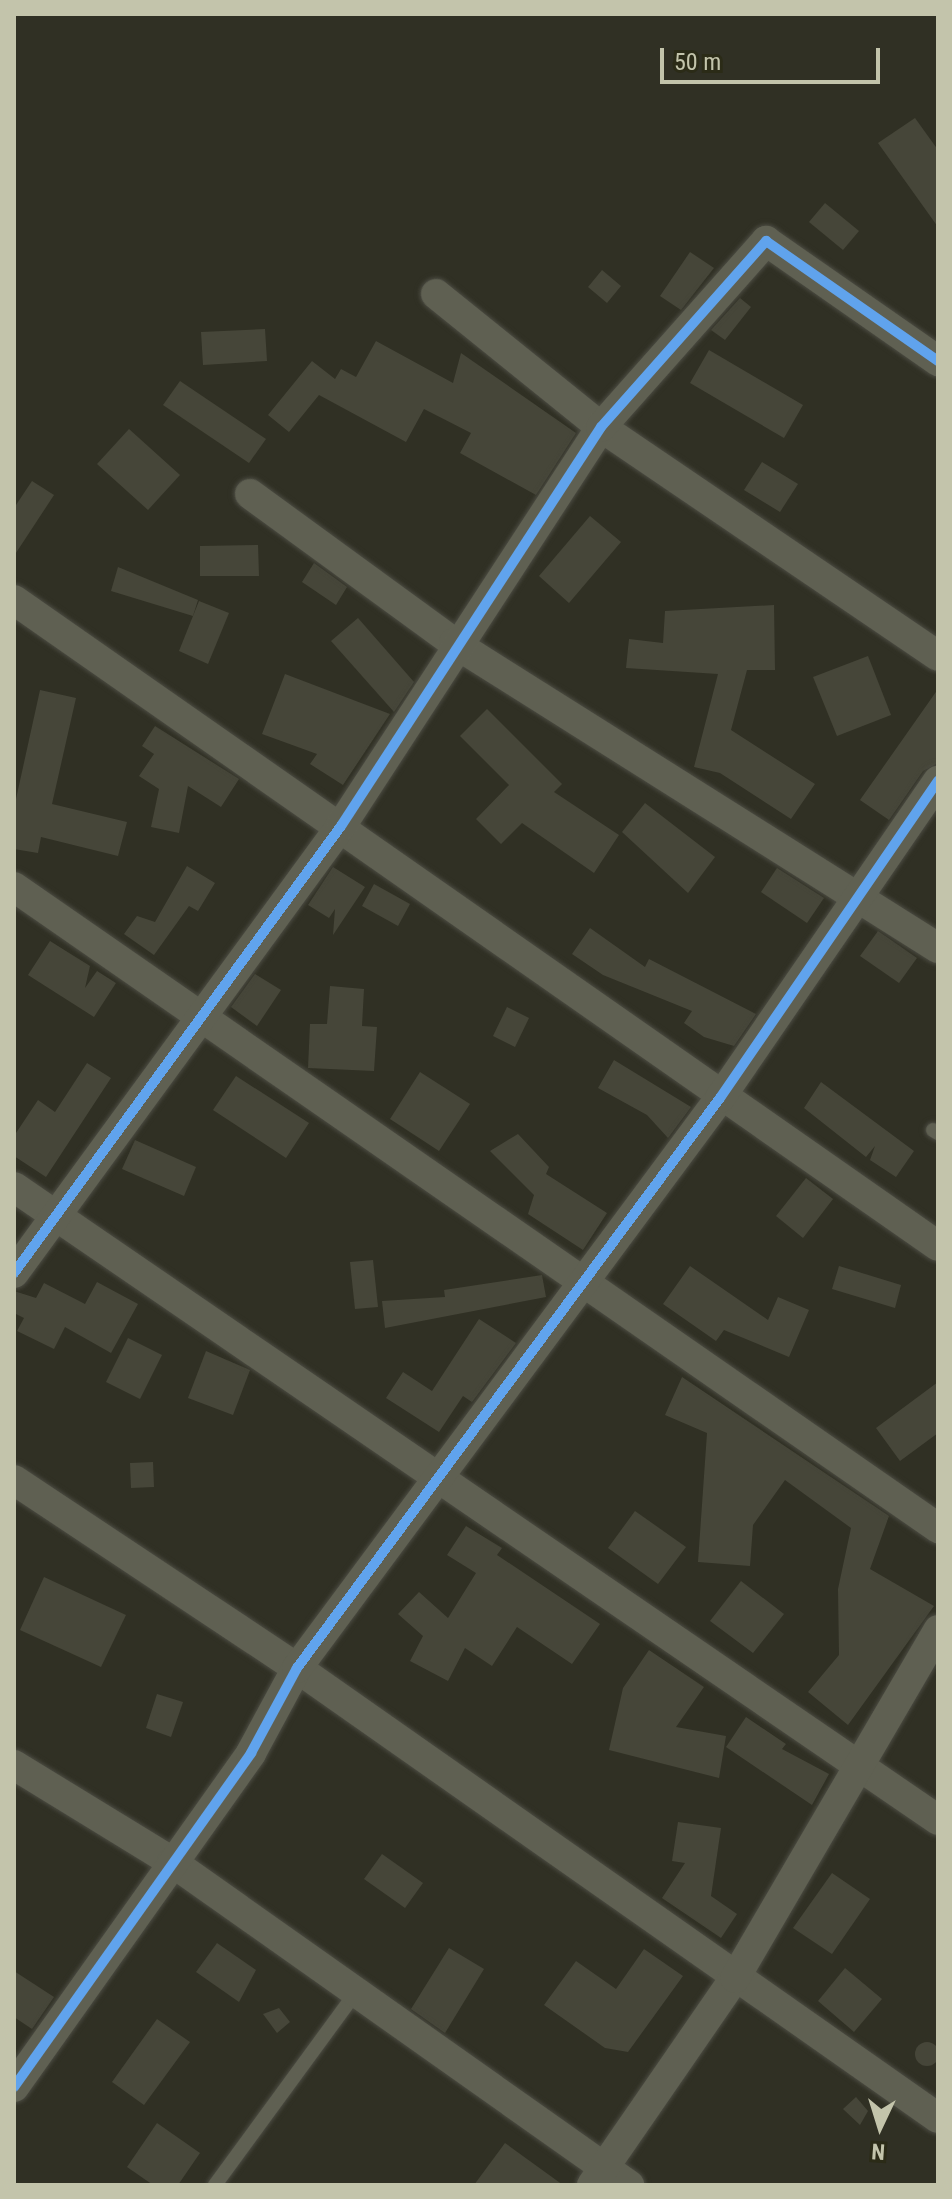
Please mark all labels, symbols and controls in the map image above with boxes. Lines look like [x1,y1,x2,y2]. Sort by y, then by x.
scale bar [664,32,884,82]
text: 50 m [674,48,721,76]
north arrow [840,2087,920,2167]
text: N [871,2139,886,2164]

